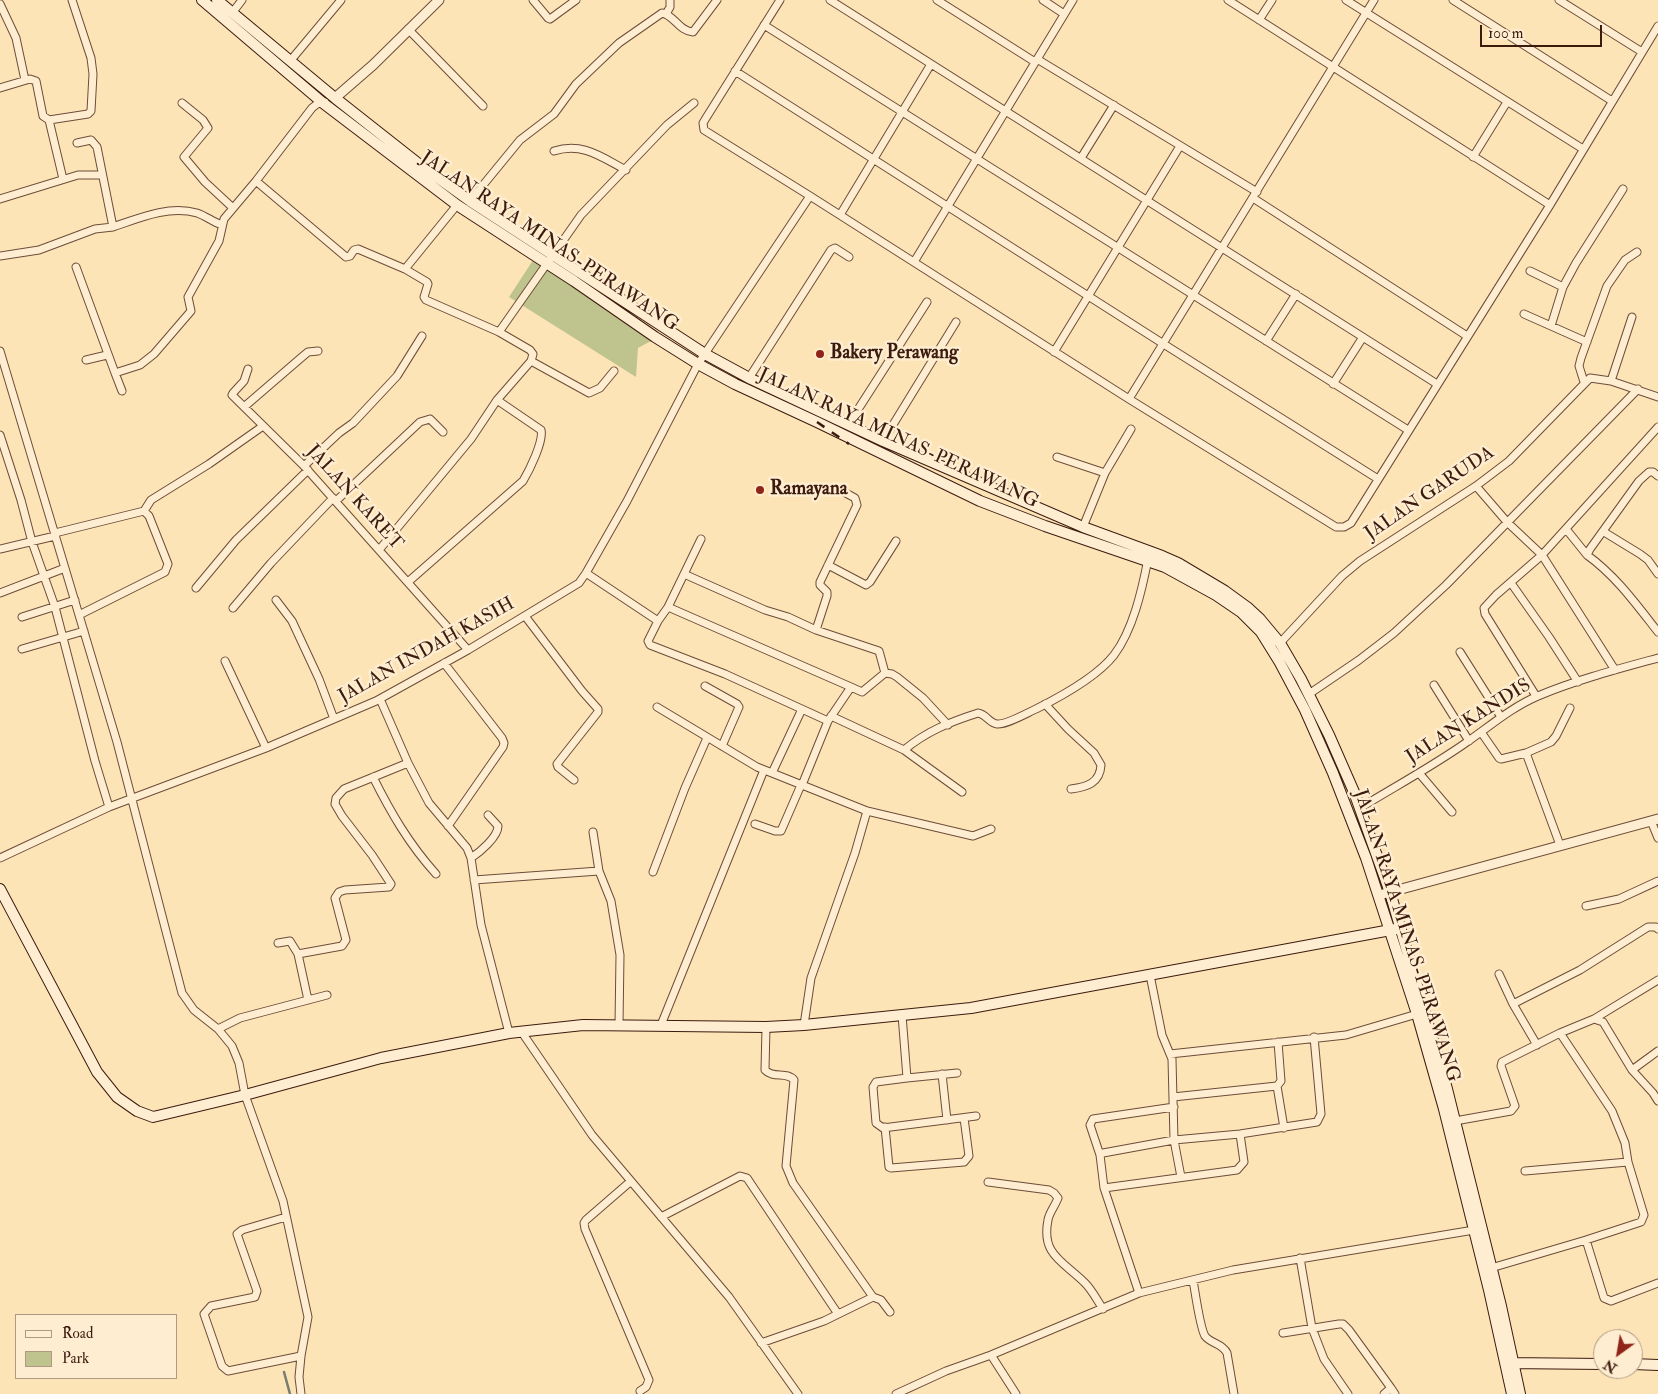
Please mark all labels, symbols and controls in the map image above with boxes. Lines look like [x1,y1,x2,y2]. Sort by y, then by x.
scale bar [1483,15,1606,47]
text: 100 m [1488,24,1523,43]
street label: JALAN RAYA MINAS-PERAWANG [416,147,682,337]
place label: Bakery Perawang [830,343,958,365]
marker: Bakery Perawang [814,348,826,360]
street label: JALAN RAYA MINAS-PERAWANG [754,364,1042,514]
street label: JALAN KARET [301,441,407,555]
street label: JALAN GARUDA [1361,442,1499,546]
place label: Ramayana [770,479,847,501]
marker: Ramayana [754,484,766,496]
street label: JALAN INDAH KASIH [335,593,519,709]
street label: JALAN KANDIS [1402,674,1536,770]
street label: JALAN RAYA MINAS-PERAWANG [1348,787,1464,1085]
legend [15,1314,178,1379]
text: Road [62,1324,93,1343]
north arrow [1593,1329,1643,1379]
text: Park [62,1349,89,1368]
text: N [1600,1356,1620,1377]

